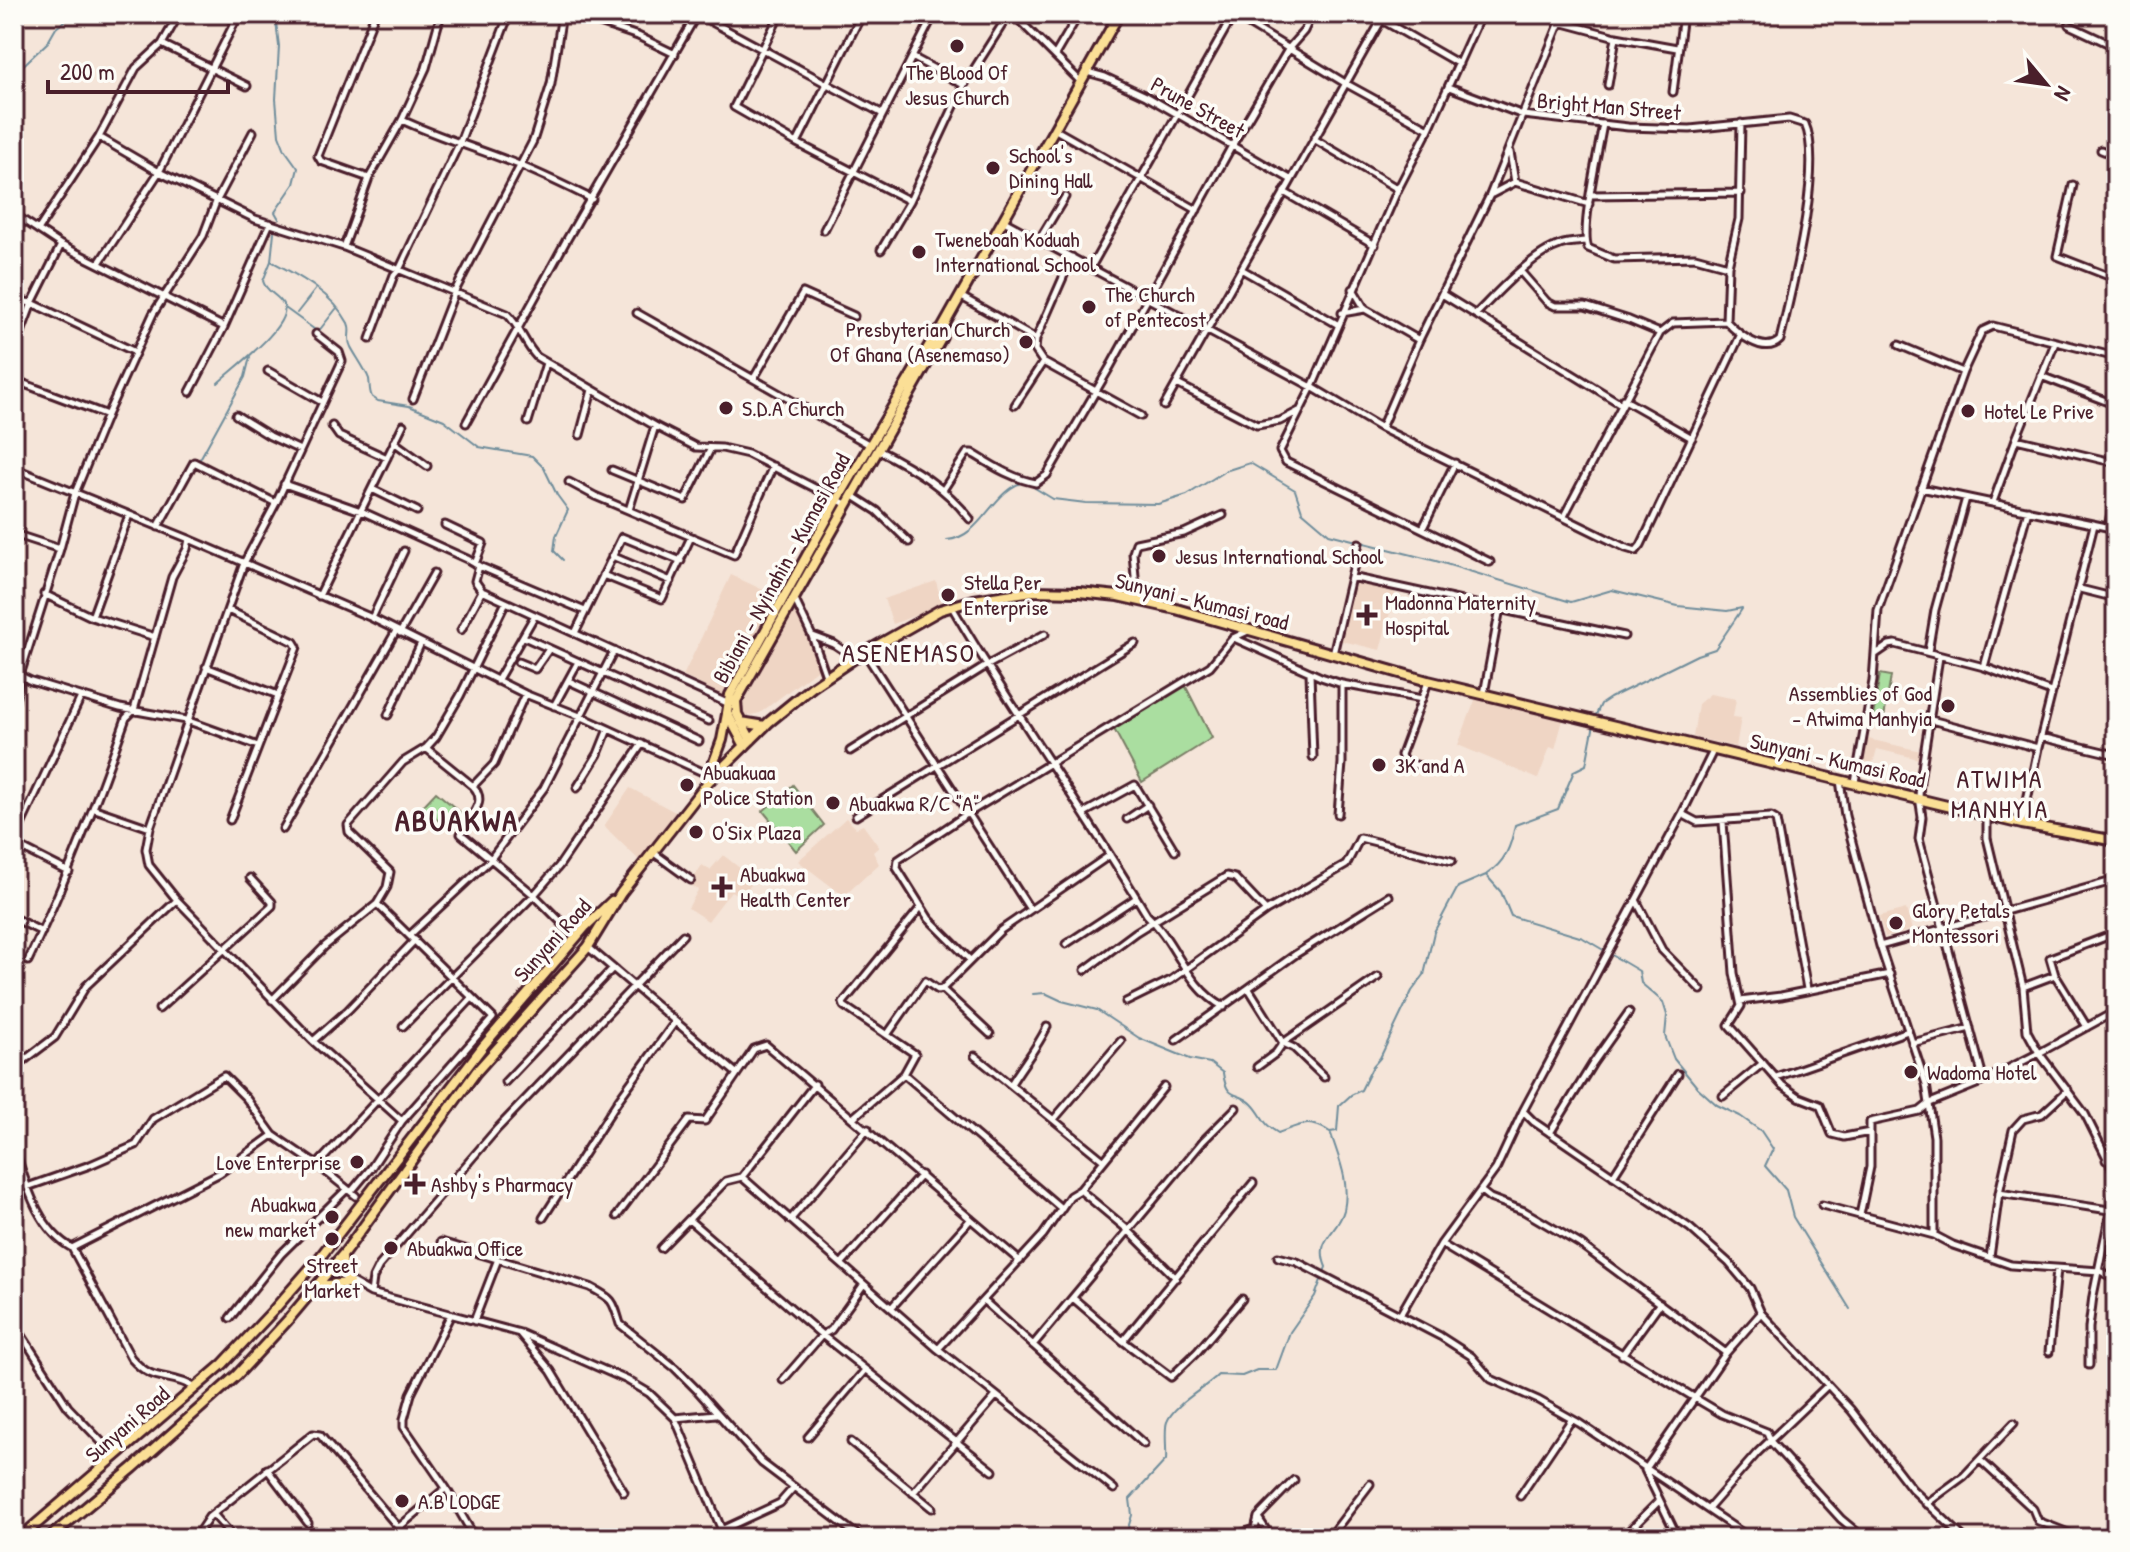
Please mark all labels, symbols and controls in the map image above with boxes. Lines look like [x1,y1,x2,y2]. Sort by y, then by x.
marker: The Blood Of Jesus Church [948,37,966,55]
scale bar [48,44,228,94]
north arrow [2006,44,2086,124]
text: 200 m [60,55,115,87]
place label: The Blood Of Jesus Church [905,57,1009,112]
street label: Prune Street [1146,69,1251,145]
text: N [2047,81,2079,106]
street label: Bright Man Street [1536,85,1683,127]
place label: School's Dining Hall [1009,140,1093,195]
marker: School's Dining Hall [984,159,1002,177]
place label: Tweneboah Koduah International School [935,224,1096,279]
marker: Tweneboah Koduah International School [910,243,928,261]
place label: The Church of Pentecost [1105,279,1206,334]
marker: The Church of Pentecost [1080,298,1098,316]
place label: Presbyterian Church Of Ghana (Asenemaso) [830,314,1010,369]
marker: Presbyterian Church Of Ghana (Asenemaso) [1017,333,1035,351]
place label: S.D.A Church [742,393,844,423]
place label: Hotel Le Prive [1984,396,2094,426]
marker: S.D.A Church [717,399,735,417]
marker: Hotel Le Prive [1959,402,1977,420]
street label: Bibiani - Nyinahin - Kumasi Road [705,447,857,688]
place label: Jesus International School [1175,541,1384,571]
marker: Jesus International School [1150,547,1168,565]
street label: Sunyani - Kumasi road [1112,565,1292,637]
place label: Stella Per Enterprise [964,567,1049,622]
marker: Stella Per Enterprise [939,586,957,604]
place label: Madonna Maternity Hospital [1385,587,1536,642]
marker: Madonna Maternity Hospital [1356,604,1378,626]
district label: ASENEMASO [842,635,976,670]
place label: Assemblies of God - Atwima Manhyia [1789,678,1932,733]
marker: Assemblies of God - Atwima Manhyia [1939,697,1957,715]
street label: Sunyani - Kumasi Road [1747,725,1929,795]
place label: 3K and A [1395,750,1465,780]
marker: 3K and A [1370,756,1388,774]
place label: Abuakuaa Police Station [703,757,813,812]
district label: ATWIMA MANHYIA [1951,761,2049,826]
marker: Abuakuaa Police Station [678,776,696,794]
place label: Abuakwa R/C "A" [849,788,980,818]
marker: Abuakwa R/C "A" [824,794,842,812]
district label: ABUAKWA [395,800,519,840]
place label: O'Six Plaza [712,817,801,847]
marker: O'Six Plaza [687,823,705,841]
place label: Abuakwa Health Center [740,859,851,914]
marker: Abuakwa Health Center [711,876,733,898]
street label: Sunyani Road [506,891,598,988]
place label: Glory Petals Montessori [1912,895,2010,950]
marker: Glory Petals Montessori [1887,914,1905,932]
place label: Wadoma Hotel [1927,1057,2037,1087]
marker: Wadoma Hotel [1902,1063,1920,1081]
place label: Love Enterprise [217,1147,341,1177]
marker: Love Enterprise [348,1153,366,1171]
place label: Ashby's Pharmacy [431,1169,573,1199]
marker: Ashby's Pharmacy [406,1175,424,1193]
place label: Abuakwa new market [225,1189,316,1244]
marker: Abuakwa new market [323,1208,341,1226]
marker: Street Market [323,1230,341,1248]
place label: Abuakwa Office [407,1233,523,1263]
marker: Abuakwa Office [382,1239,400,1257]
place label: Street Market [304,1250,360,1305]
street label: Sunyani Road [78,1379,176,1469]
place label: A.B LODGE [418,1486,501,1516]
marker: A.B LODGE [393,1492,411,1510]

